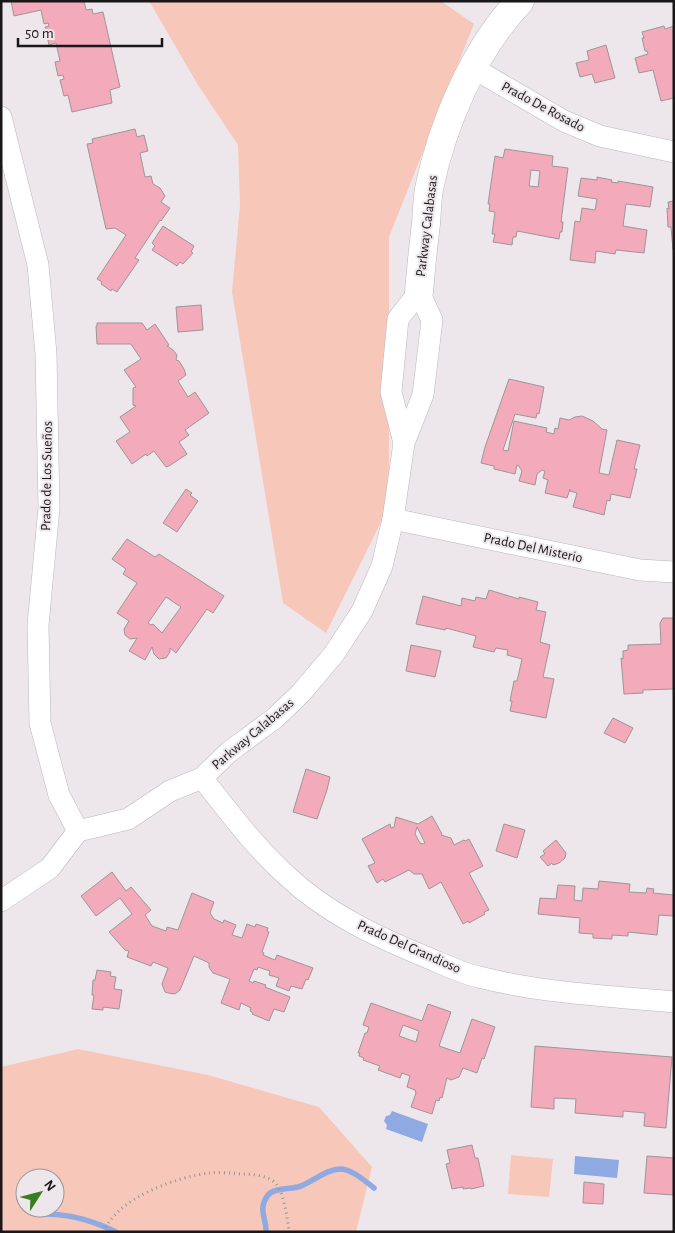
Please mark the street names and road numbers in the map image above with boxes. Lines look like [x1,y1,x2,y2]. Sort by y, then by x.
street label: Prado De Rosado [499,79,587,135]
street label: Parkway Calabasas [414,174,440,278]
street label: Prado de Los Sueños [39,421,55,531]
street label: Prado Del Misterio [482,531,584,565]
street label: Parkway Calabasas [209,696,297,772]
street label: Prado Del Grandioso [355,918,463,976]

